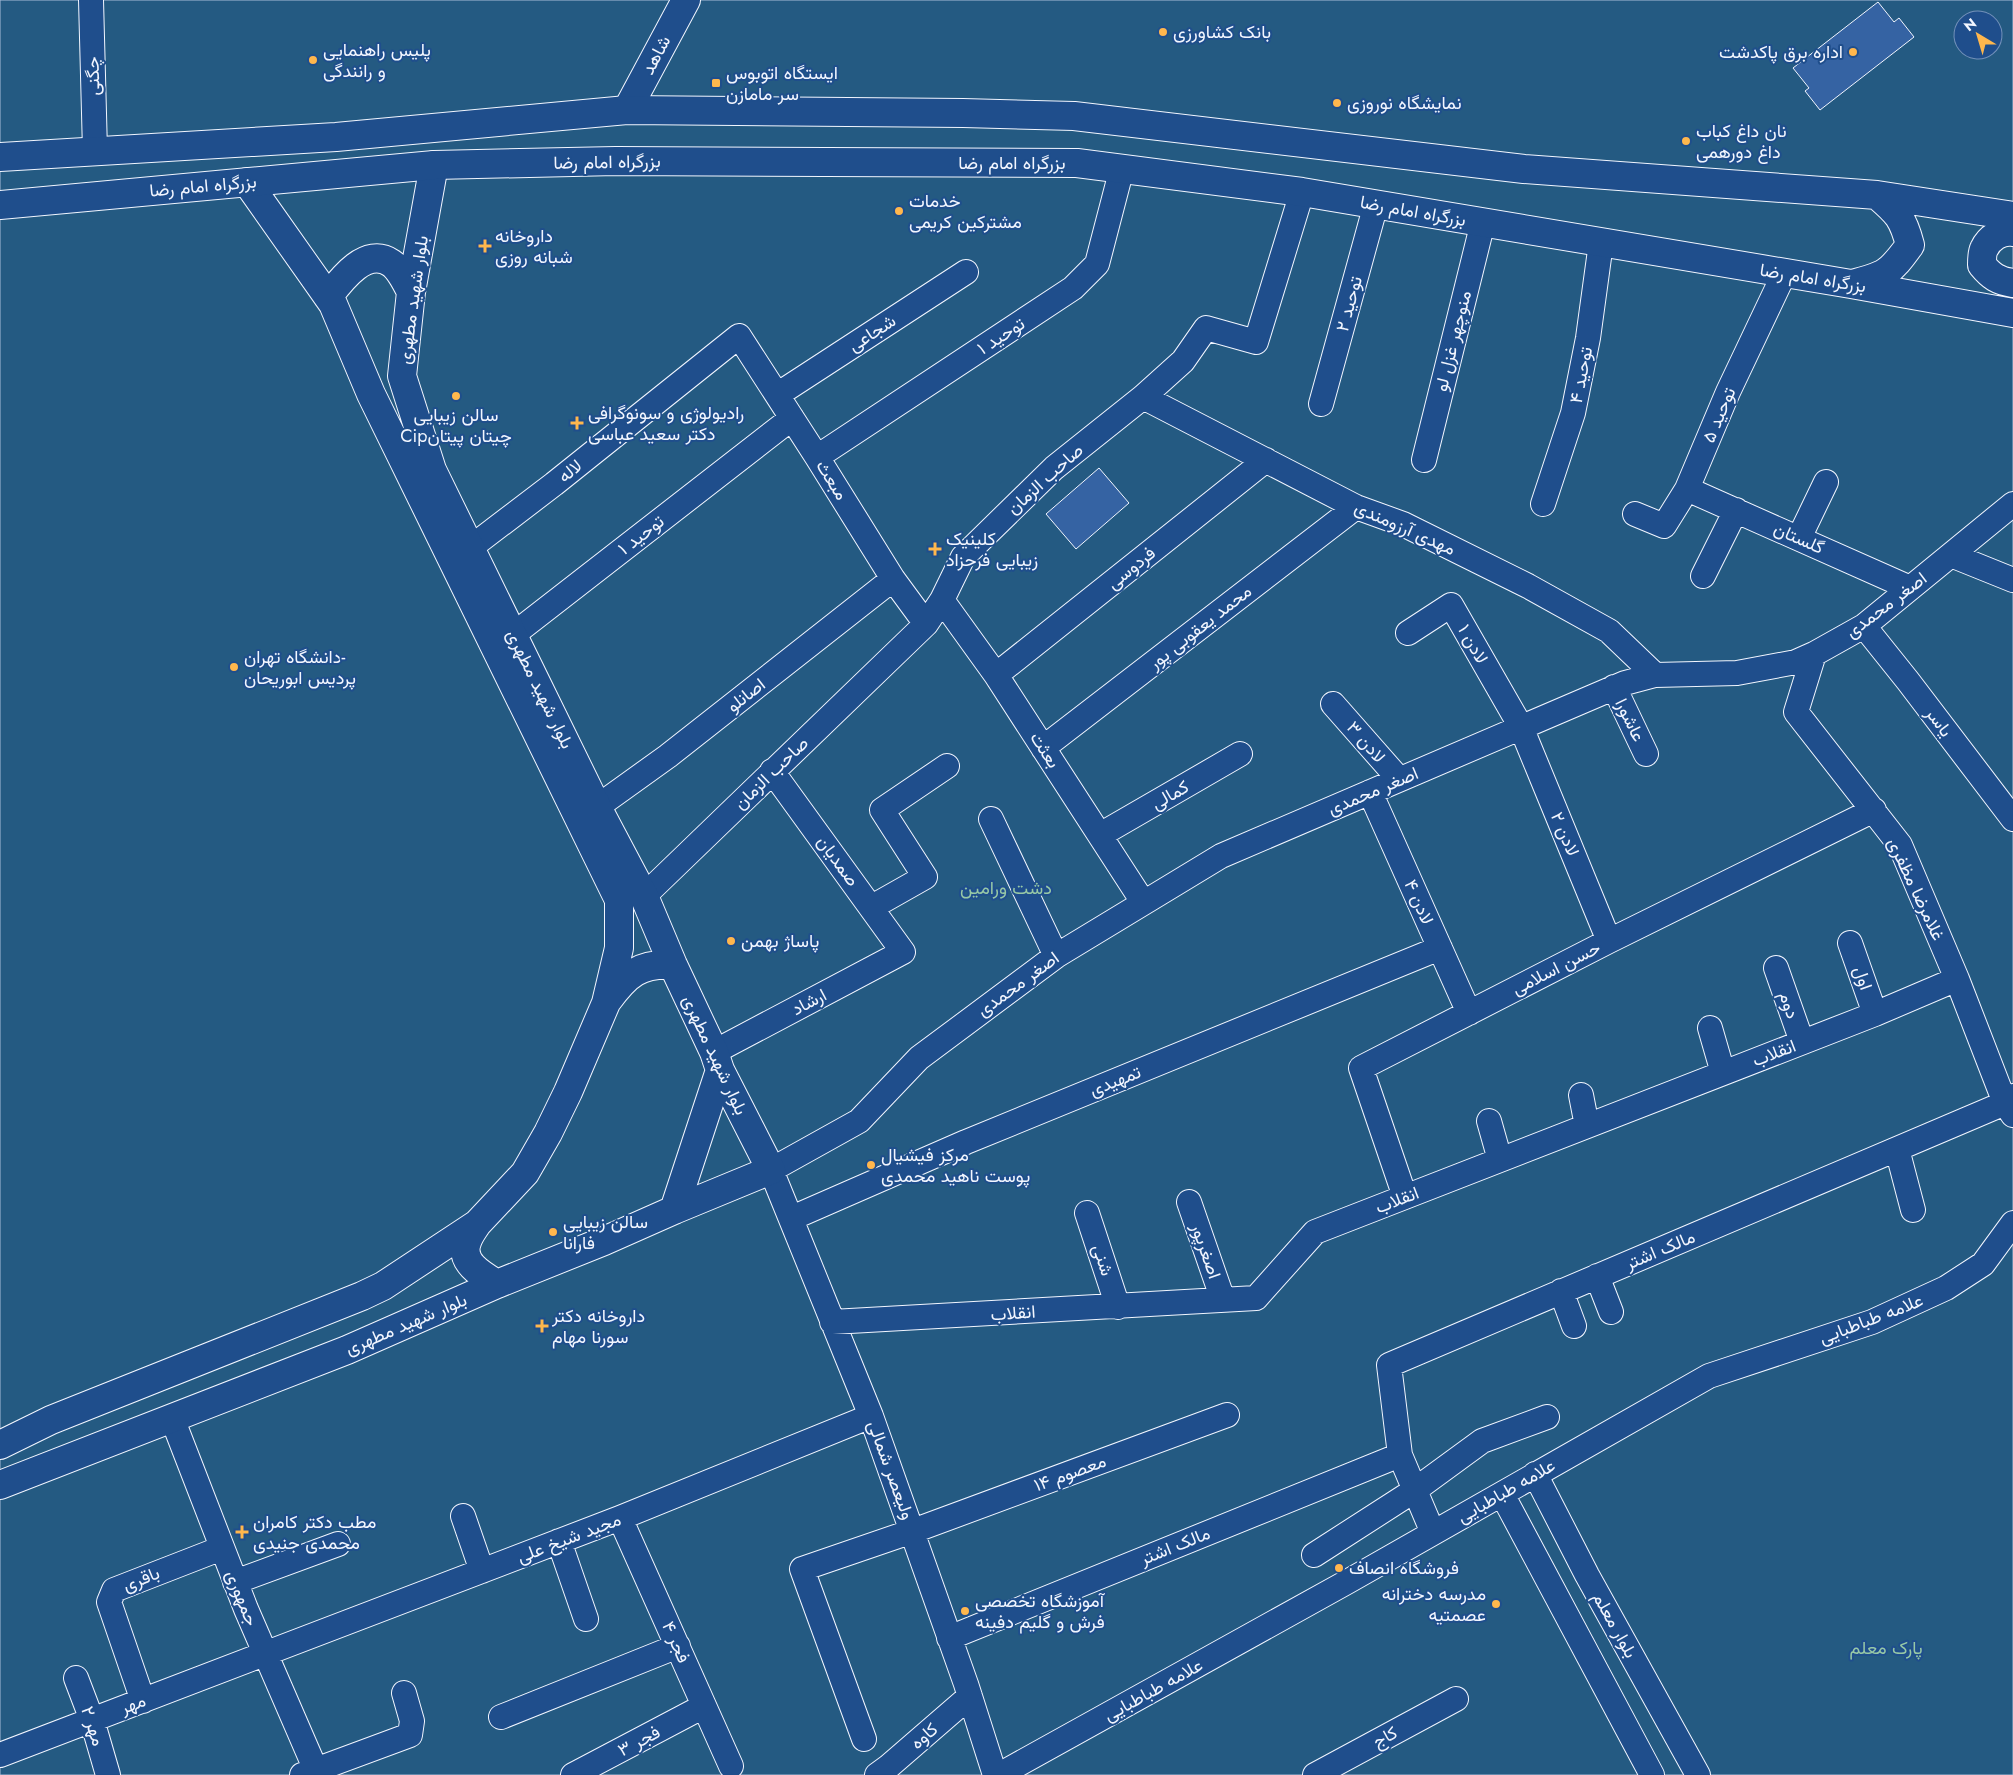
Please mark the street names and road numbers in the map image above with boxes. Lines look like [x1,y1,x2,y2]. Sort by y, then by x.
street label: شاهد [635,31,677,79]
street label: چگنی [80,56,106,96]
street label: بزرگراه امام رضا [553,148,661,176]
street label: بزرگراه امام رضا [958,150,1066,176]
street label: بزرگراه امام رضا [148,168,258,204]
street label: بزرگراه امام رضا [1358,189,1468,233]
street label: بلوار شهید مطهری [391,234,435,366]
street label: بزرگراه امام رضا [1758,257,1868,299]
street label: توحید ۲ [1329,273,1369,335]
street label: منوچهر غزل لو [1428,288,1478,394]
street label: شجاعی [843,308,901,358]
street label: توحید ۱ [972,311,1030,361]
street label: توحید ۴ [1563,344,1599,406]
street label: توحید ۵ [1696,383,1742,447]
street label: صاحب الزمان [1001,437,1089,521]
street label: لاله [552,453,588,489]
street label: مبعث [810,455,854,505]
street label: مهدی آرزومندی [1350,494,1460,562]
street label: توحید ۱ [612,509,670,561]
street label: گلستان [1770,515,1828,561]
street label: فردوسی [1101,540,1161,596]
street label: اصغر محمدی [1840,566,1932,644]
street label: محمد یعقوبی پور [1142,578,1257,676]
street label: لادن ۱ [1451,619,1495,669]
street label: بلوار شهید مطهری [500,625,580,753]
street label: اصانلو [721,672,771,718]
street label: عاشورا [1608,694,1652,746]
street label: یاسر [1919,701,1959,742]
street label: لادن ۳ [1340,715,1392,769]
street label: بعثت [1024,727,1066,773]
street label: صاحب الزمان [728,731,814,815]
street label: اصغر محمدی [1324,760,1422,822]
street label: کمالی [1146,774,1194,816]
street label: لادن ۲ [1544,808,1586,860]
street label: صمدیان [811,830,865,892]
street label: غلامرضا مظفری [1881,833,1951,945]
street label: لادن ۴ [1398,875,1440,929]
street label: حسن اسلامی [1507,935,1605,1001]
street label: اصغر محمدی [971,945,1065,1023]
street label: اول [1847,963,1879,993]
street label: ارشاد [787,982,831,1022]
street label: دوم [1772,988,1806,1022]
street label: بلوار شهید مطهری [676,991,754,1119]
street label: انقلاب [1748,1033,1800,1073]
street label: تمهیدی [1085,1059,1145,1103]
street label: انقلاب [1371,1180,1423,1220]
street label: اصغرپور [1184,1219,1228,1282]
street label: مالک اشتر [1620,1224,1699,1277]
street label: شنی [1086,1241,1120,1279]
street label: بلوار شهید مطهری [341,1287,471,1361]
street label: علامه طباطبایی [1815,1287,1927,1351]
street label: انقلاب [990,1298,1036,1328]
street label: ولیعصر شمالی [861,1417,921,1523]
street label: ۱۴ معصوم [1030,1448,1110,1498]
street label: علامه طباطبایی [1452,1452,1560,1530]
street label: مجید شیخ علی [513,1506,625,1570]
street label: مالک اشتر [1135,1520,1214,1572]
street label: باقری [119,1560,163,1598]
street label: جمهوری [219,1566,265,1630]
street label: بلوار معلم [1586,1587,1644,1663]
street label: فجر ۴ [655,1617,697,1667]
street label: علامه طباطبایی [1099,1652,1207,1728]
street label: مهر [115,1687,150,1721]
street label: مهر ۲ [74,1703,112,1749]
street label: کاوه [904,1717,944,1755]
street label: فجر ۳ [613,1719,665,1763]
street label: کاج [1368,1720,1402,1754]

